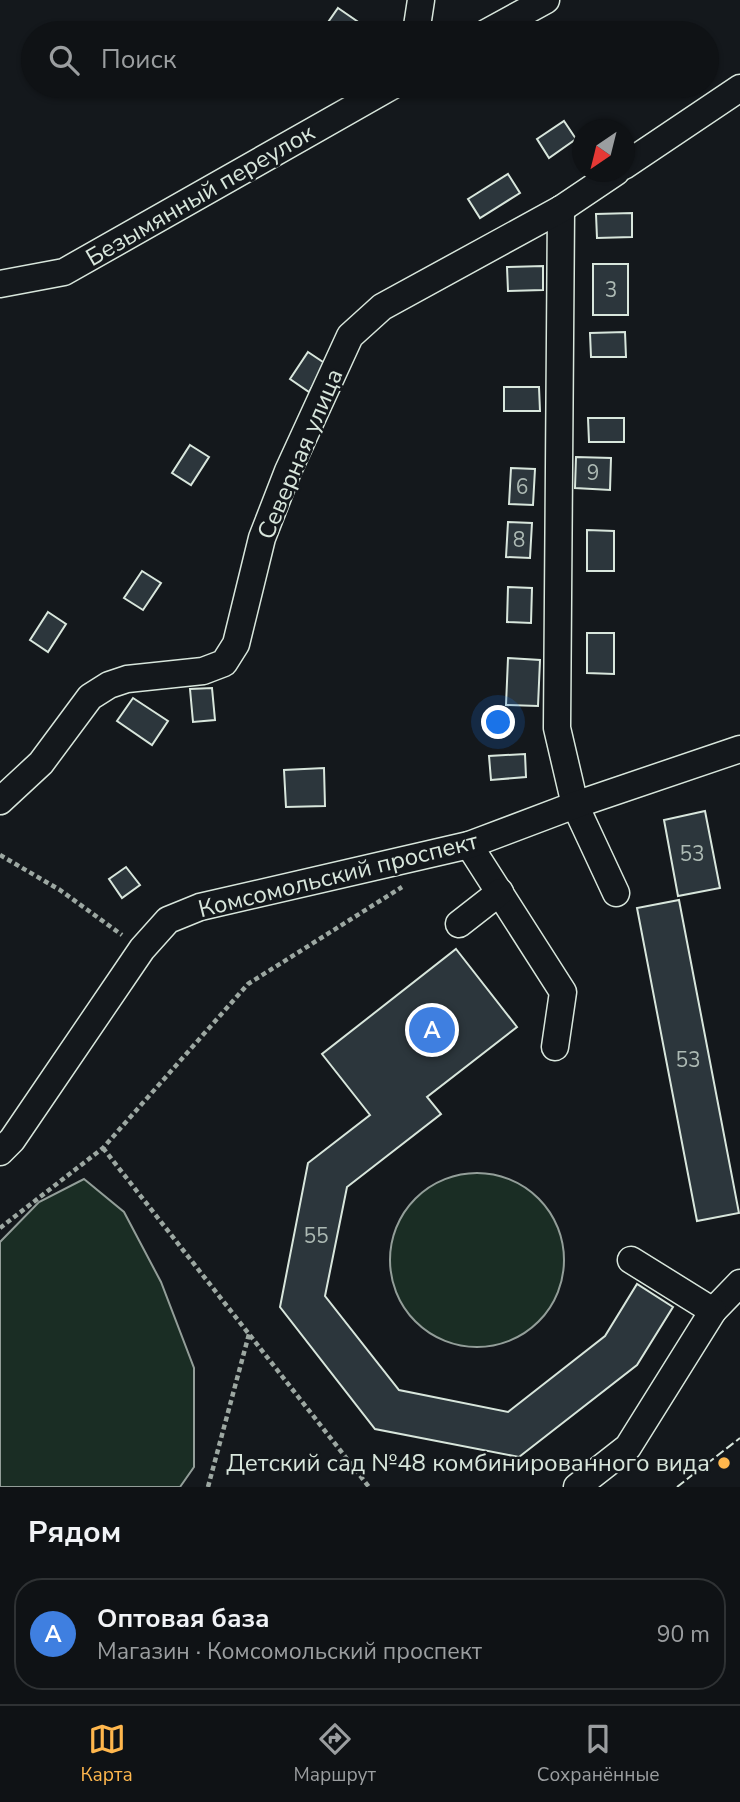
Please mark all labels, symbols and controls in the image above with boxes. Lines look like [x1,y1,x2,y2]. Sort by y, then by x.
search box [21,21,719,98]
icon: search [45,41,83,79]
text: Поиск [101,42,177,77]
street label: Безымянный переулок [80,116,320,274]
north arrow [572,119,635,182]
house number: 3 [605,276,617,304]
street label: Северная улица [250,364,350,544]
house number: 9 [587,459,599,487]
house number: 6 [516,473,528,501]
house number: 8 [513,526,525,554]
your location [481,705,515,739]
street label: Комсомольский проспект [195,825,481,925]
house number: 53 [679,840,705,868]
pin: A [409,1004,455,1056]
house number: 53 [675,1046,701,1074]
house number: 55 [303,1222,329,1250]
place label: Детский сад №48 комбинированного вида [226,1447,710,1479]
marker: Детский сад №48 комбинированного вида [716,1455,732,1471]
text: Рядом [28,1512,121,1553]
text: Оптовая база [97,1601,270,1636]
text: A [44,1619,62,1650]
text: 90 m [657,1619,710,1650]
text: Магазин · Комсомольский проспект [97,1636,482,1667]
tab: Карта [80,1720,133,1788]
tab: Маршрут [294,1720,376,1788]
tab: Сохранённые [537,1720,660,1788]

